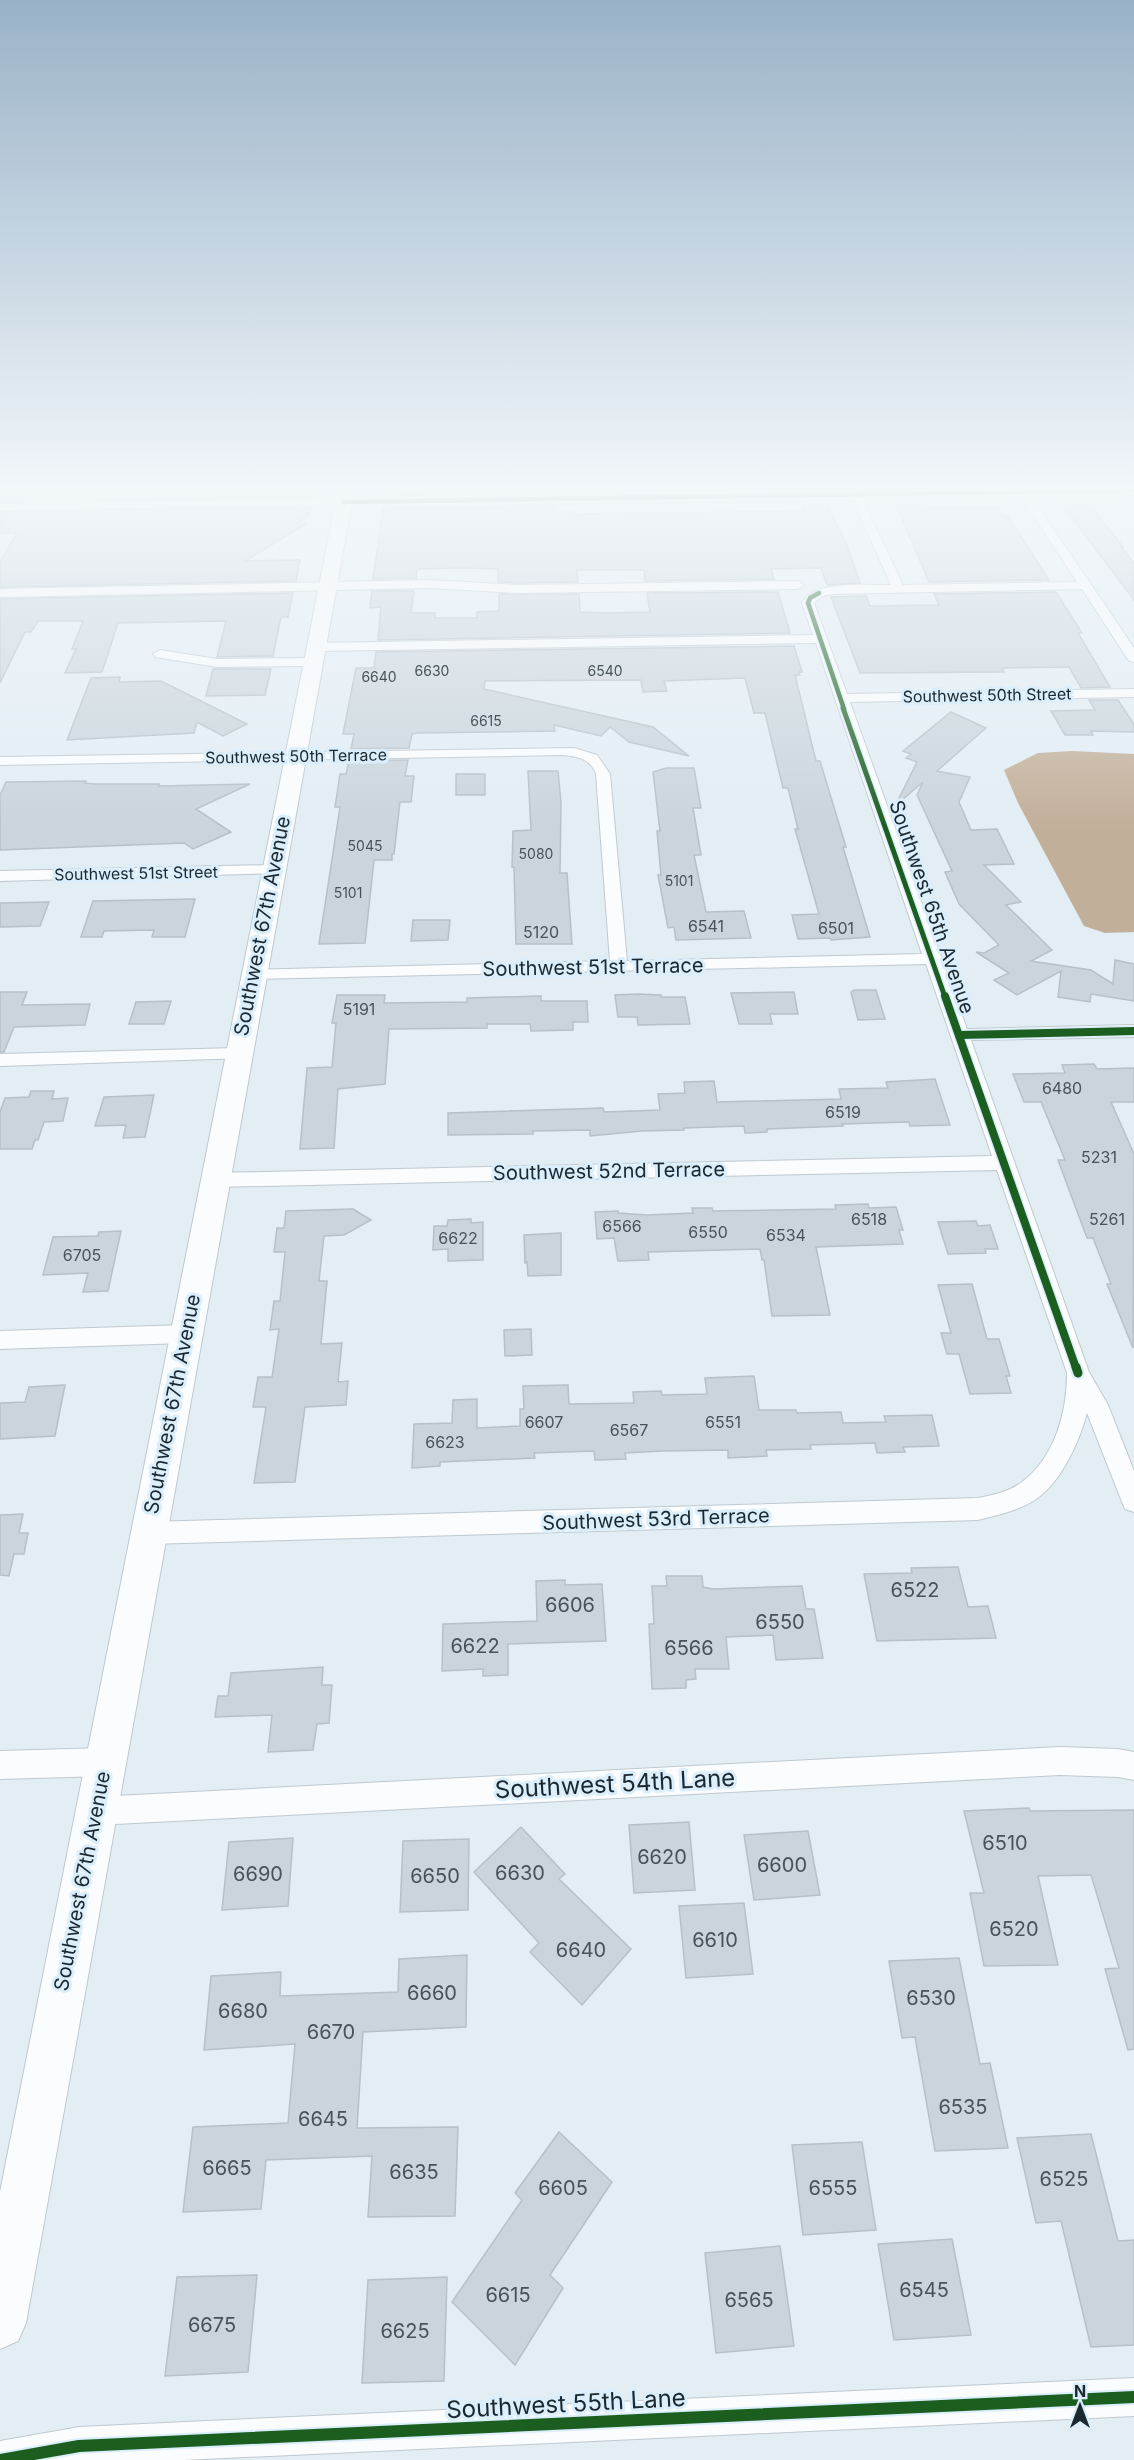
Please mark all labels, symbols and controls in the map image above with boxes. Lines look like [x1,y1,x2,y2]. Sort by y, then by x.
house number: 6630 [415,662,449,679]
house number: 6540 [587,662,623,679]
house number: 6640 [361,668,397,685]
street label: Southwest 50th Street [902,684,1072,706]
house number: 6615 [470,712,502,729]
street label: Southwest 50th Terrace [205,744,387,768]
street label: Southwest 65th Avenue [884,797,980,1017]
street label: Southwest 67th Avenue [229,814,295,1038]
house number: 5045 [348,837,382,854]
house number: 5080 [519,845,553,862]
street label: Southwest 51st Street [54,862,218,884]
house number: 5101 [665,872,693,889]
house number: 5101 [334,884,362,901]
house number: 6541 [688,916,724,936]
house number: 6501 [818,918,854,938]
house number: 5120 [523,922,559,942]
street label: Southwest 51st Terrace [482,953,704,981]
house number: 5191 [343,999,375,1019]
house number: 6480 [1042,1078,1082,1098]
house number: 6519 [825,1102,861,1122]
house number: 5231 [1081,1147,1117,1167]
street label: Southwest 52nd Terrace [493,1157,725,1185]
house number: 6518 [851,1209,887,1229]
house number: 5261 [1089,1209,1125,1229]
house number: 6566 [602,1216,642,1236]
house number: 6550 [688,1222,728,1242]
house number: 6534 [766,1225,806,1245]
house number: 6622 [438,1228,478,1248]
house number: 6705 [63,1245,101,1265]
street label: Southwest 67th Avenue [139,1292,205,1516]
house number: 6607 [525,1412,563,1432]
house number: 6551 [705,1412,741,1432]
house number: 6567 [610,1420,648,1440]
house number: 6623 [425,1432,465,1452]
street label: Southwest 53rd Terrace [542,1503,770,1535]
house number: 6522 [891,1578,939,1602]
house number: 6606 [545,1593,595,1617]
house number: 6550 [755,1610,805,1634]
house number: 6622 [450,1634,500,1658]
house number: 6566 [664,1636,714,1660]
street label: Southwest 54th Lane [494,1763,736,1804]
street label: Southwest 67th Avenue [49,1769,115,1993]
house number: 6510 [982,1831,1028,1855]
house number: 6620 [637,1845,687,1869]
house number: 6600 [757,1853,807,1877]
house number: 6630 [495,1861,545,1885]
house number: 6690 [233,1862,283,1886]
house number: 6650 [410,1864,460,1888]
house number: 6520 [989,1917,1039,1941]
house number: 6610 [692,1928,738,1952]
house number: 6640 [556,1938,606,1962]
house number: 6660 [407,1981,457,2005]
house number: 6530 [906,1986,956,2010]
house number: 6680 [218,1999,268,2023]
house number: 6670 [307,2020,355,2044]
house number: 6535 [938,2095,988,2119]
house number: 6645 [298,2107,348,2131]
house number: 6665 [202,2156,252,2180]
house number: 6635 [389,2160,439,2184]
house number: 6525 [1040,2167,1088,2191]
house number: 6605 [538,2176,588,2200]
house number: 6555 [809,2176,857,2200]
house number: 6545 [899,2278,949,2302]
house number: 6615 [485,2283,531,2307]
house number: 6565 [724,2288,774,2312]
house number: 6675 [188,2313,236,2337]
house number: 6625 [380,2319,430,2343]
north arrow [1050,2376,1110,2436]
text: N [1074,2381,1086,2401]
street label: Southwest 55th Lane [446,2383,686,2424]

